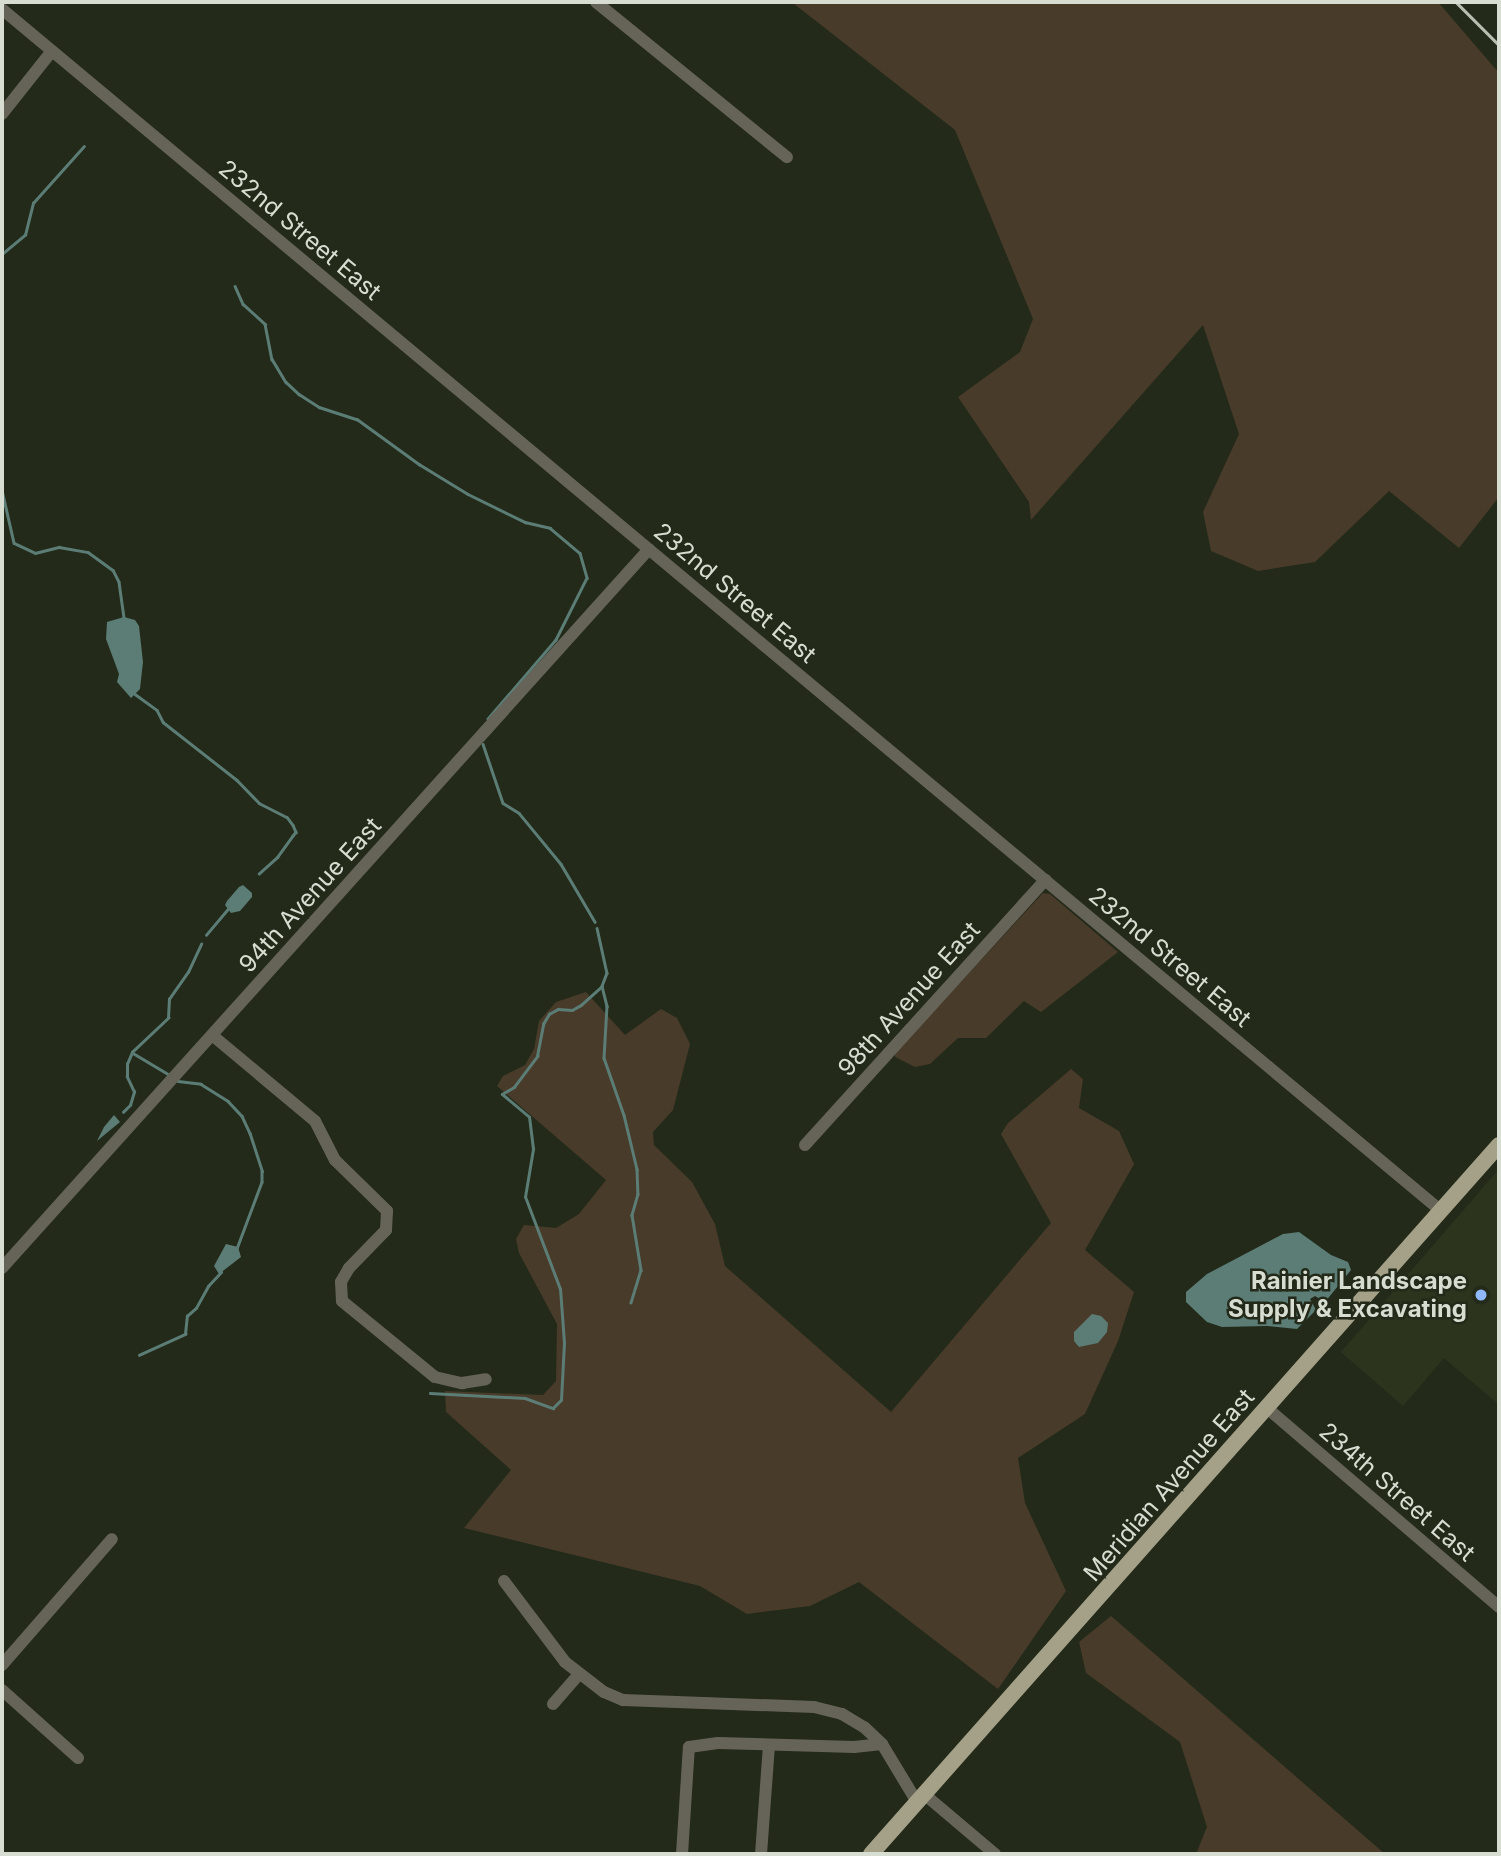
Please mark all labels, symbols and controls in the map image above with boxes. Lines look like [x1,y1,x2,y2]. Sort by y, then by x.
street label: 232nd Street East [213,154,387,306]
street label: 232nd Street East [648,517,822,669]
street label: 94th Avenue East [233,812,387,978]
street label: 232nd Street East [1083,881,1257,1033]
street label: 98th Avenue East [832,916,986,1082]
place label: Rainier Landscape Supply & Excavating [1228,1267,1467,1323]
marker: Rainier Landscape Supply & Excavating [1473,1287,1489,1303]
street label: Meridian Avenue East [1078,1383,1260,1587]
street label: 234th Street East [1313,1417,1481,1567]

